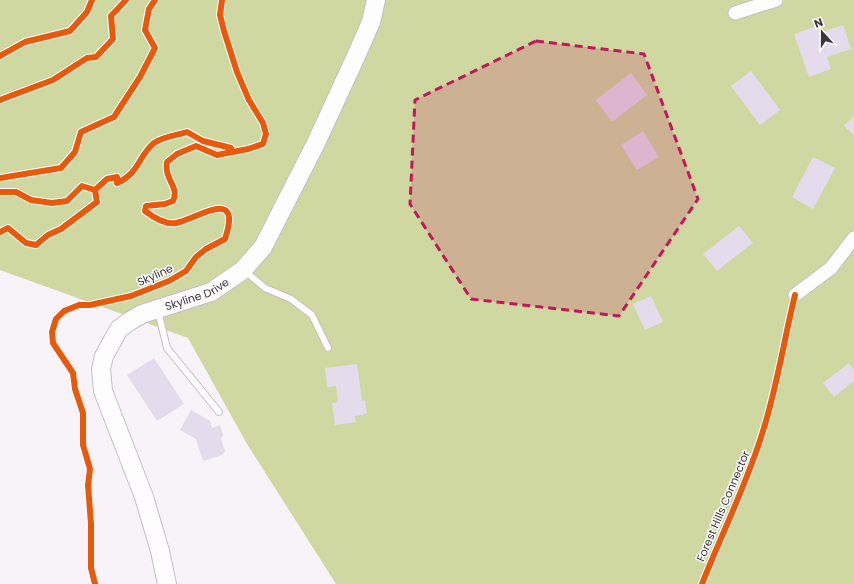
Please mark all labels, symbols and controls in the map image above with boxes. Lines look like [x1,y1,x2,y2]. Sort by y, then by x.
north arrow [802,12,842,52]
text: N [812,14,825,32]
street label: Skyline [135,260,176,290]
street label: Skyline Drive [163,274,232,314]
street label: Forest Hills Connector [692,448,754,564]

